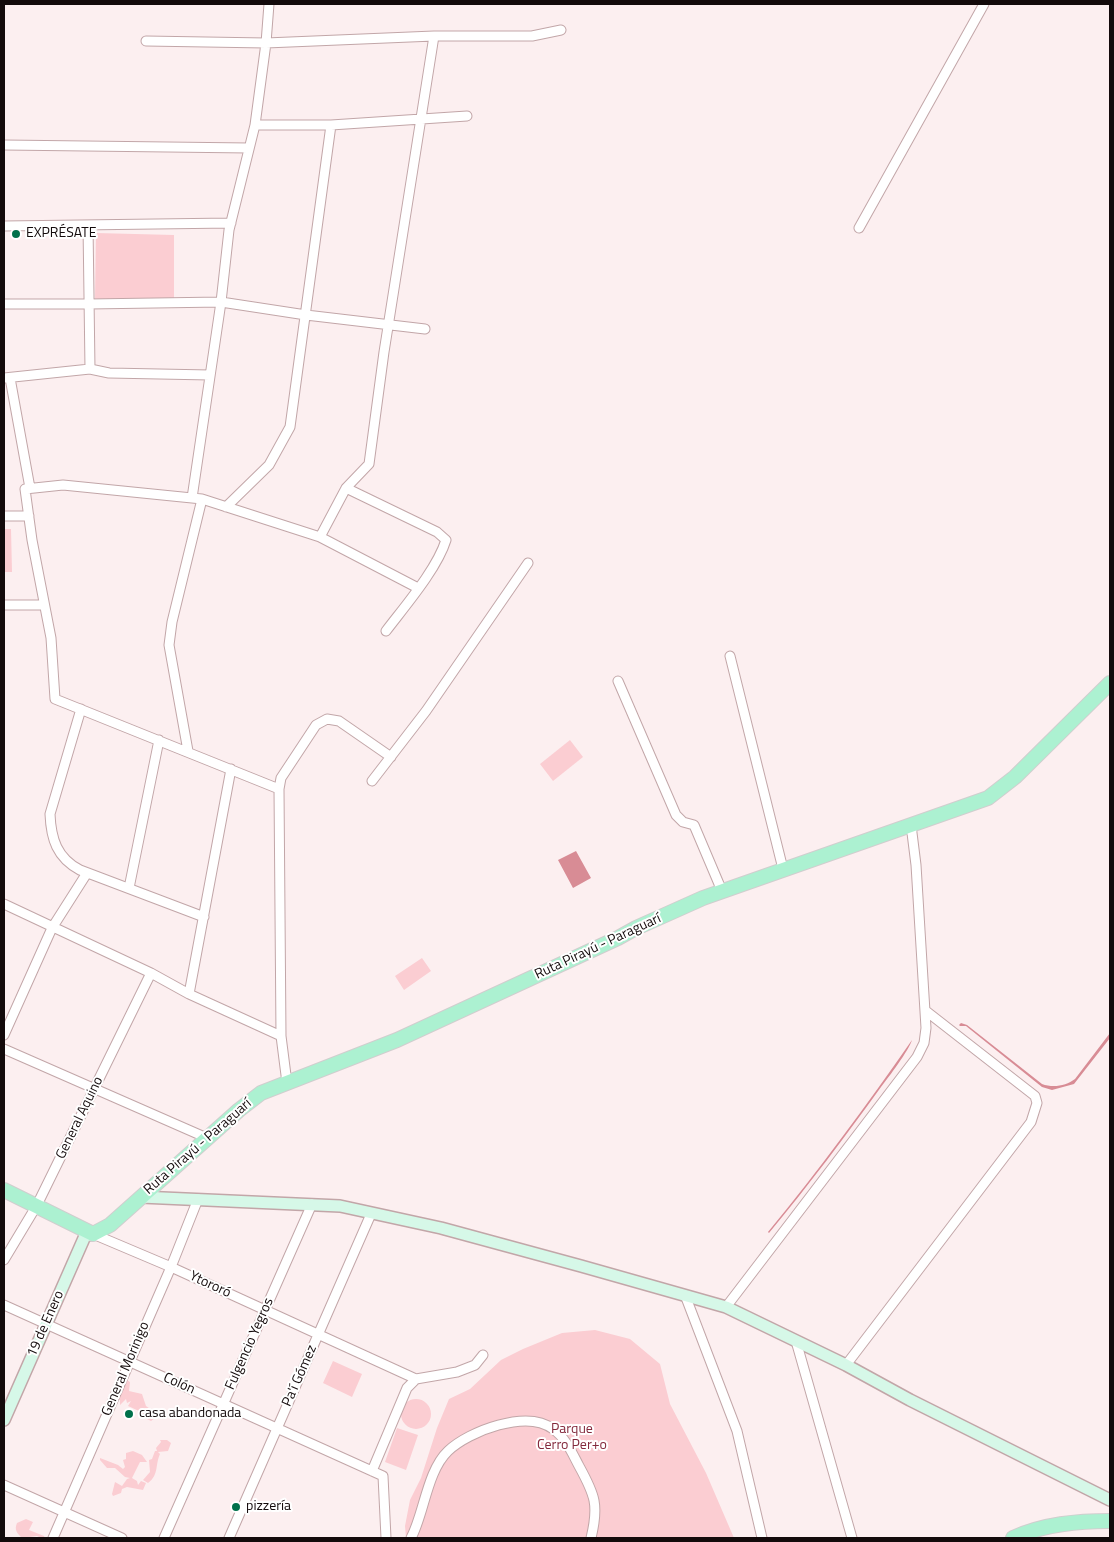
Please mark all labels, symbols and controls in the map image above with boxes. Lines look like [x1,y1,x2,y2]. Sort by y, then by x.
place label: EXPRÉSATE [26,226,96,242]
marker: EXPRÉSATE [10,228,22,240]
street label: Ruta Pirayú - Paraguarí [532,910,664,984]
street label: General Aquino [53,1074,107,1162]
street label: Ruta Pirayú - Paraguarí [141,1096,255,1198]
street label: Ytororó [187,1268,233,1302]
street label: 19 de Enero [24,1288,68,1360]
street label: Fulgencio Yegros [222,1296,278,1392]
street label: General Morinigo [99,1319,153,1419]
street label: Pa'í Gómez [279,1343,321,1409]
street label: Colón [161,1370,197,1398]
place label: casa abandonada [139,1406,241,1422]
marker: casa abandonada [123,1408,135,1420]
park label: Parque Cerro Per+o [537,1422,607,1454]
place label: pizzería [246,1499,291,1515]
marker: pizzería [230,1501,242,1513]

